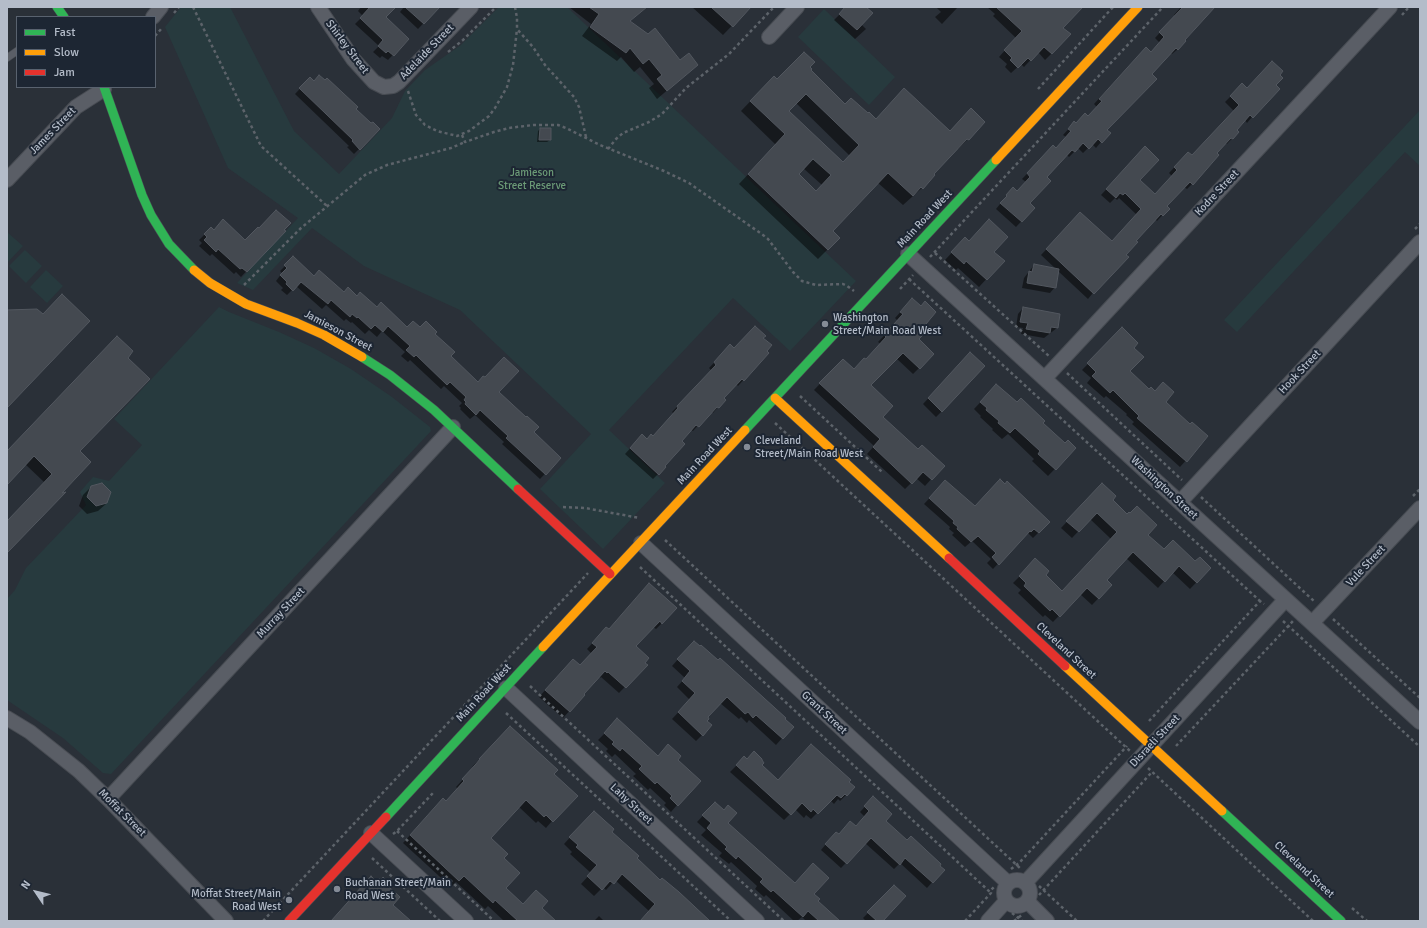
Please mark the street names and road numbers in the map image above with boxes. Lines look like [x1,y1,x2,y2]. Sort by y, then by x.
street label: Shirley Street [323,18,371,76]
street label: Adelaide Street [397,21,457,83]
street label: James Street [27,105,79,157]
street label: Kodre Street [1192,167,1242,219]
street label: Main Road West [895,187,955,251]
street label: Jamieson Street [302,308,374,354]
street label: Hook Street [1276,347,1324,397]
street label: Main Road West [675,424,735,488]
street label: Washington Street [1128,454,1200,522]
street label: Vule Street [1344,543,1388,589]
street label: Murray Street [254,585,308,641]
street label: Cleveland Street [1033,620,1099,682]
street label: Main Road West [454,661,514,725]
street label: Grant Street [798,689,850,737]
street label: Disraeli Street [1127,712,1183,770]
street label: Lahy Street [607,781,655,827]
street label: Moffat Street [95,786,149,840]
street label: Cleveland Street [1271,839,1337,901]

